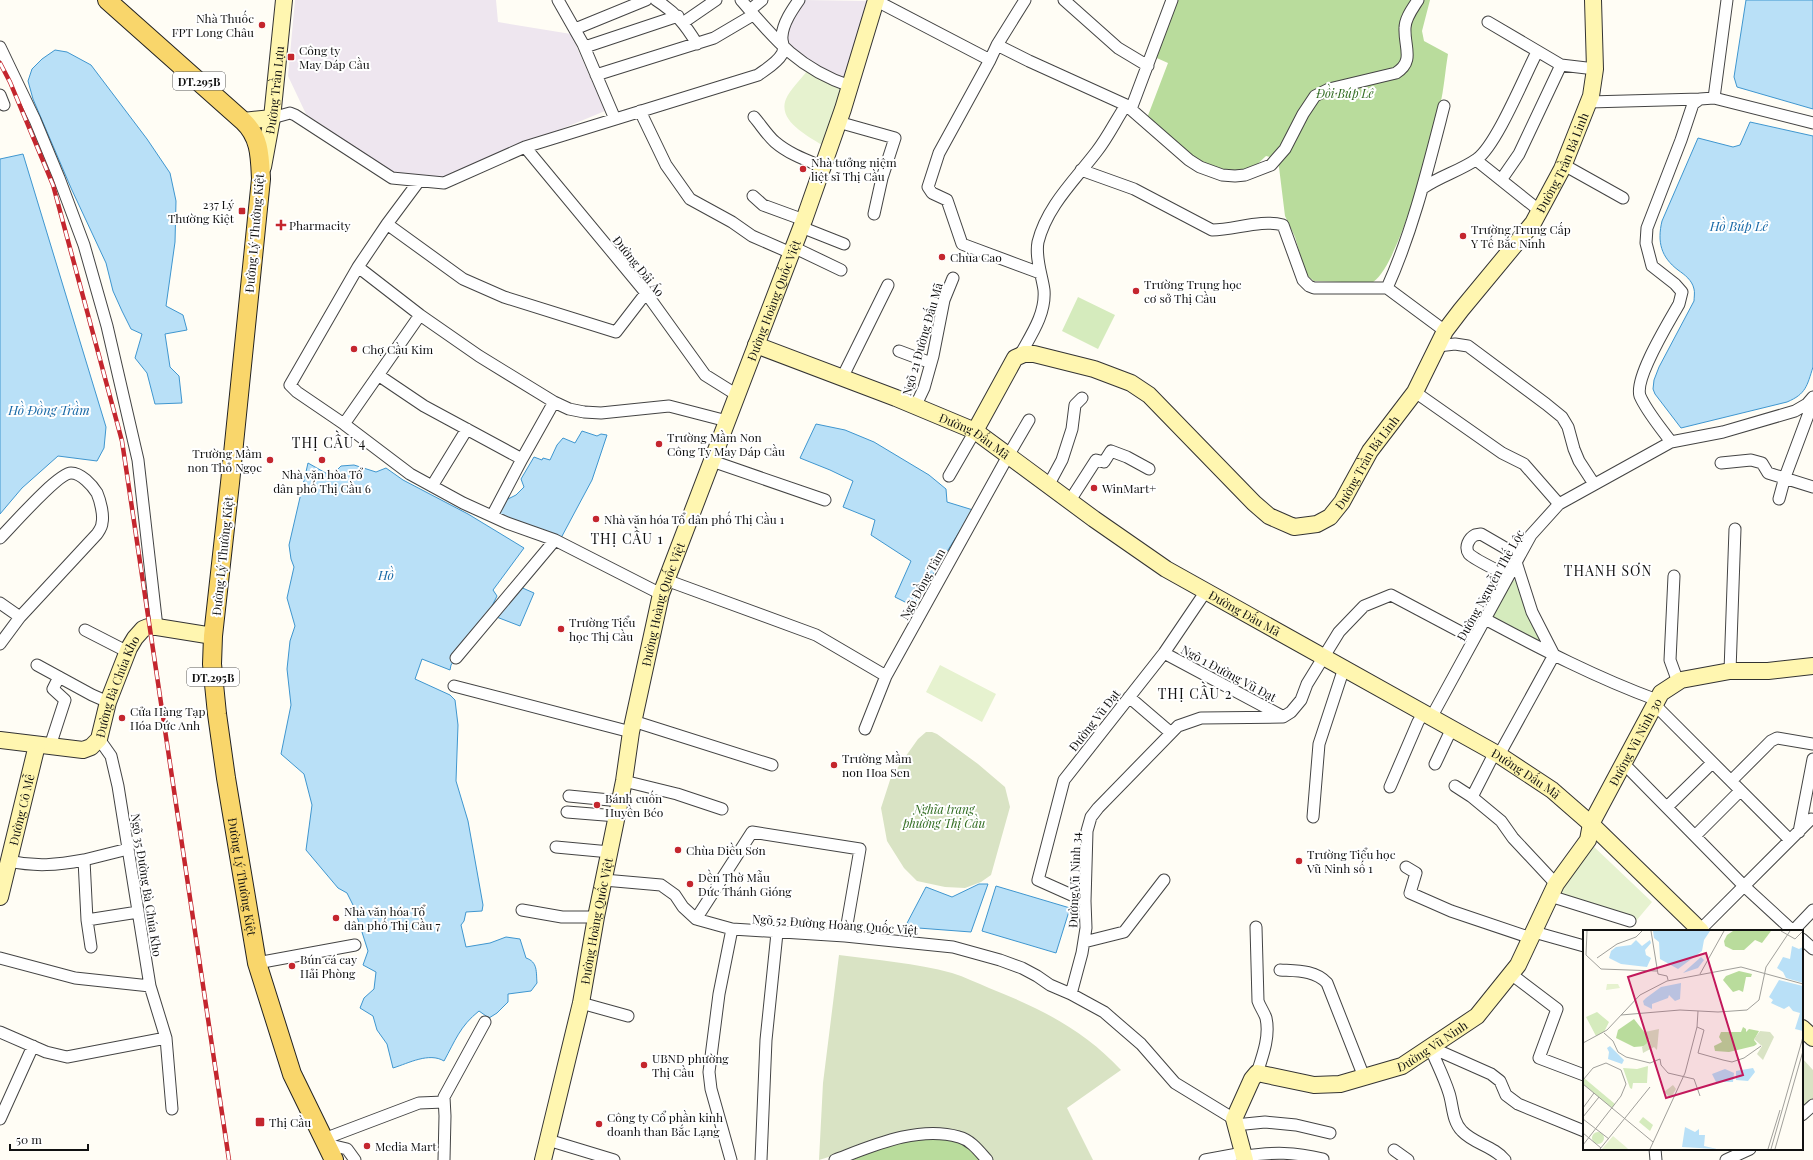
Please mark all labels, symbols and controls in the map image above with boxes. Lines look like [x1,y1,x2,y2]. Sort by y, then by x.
place label: Nhà Thuốc FPT Long Châu [172,10,254,40]
marker: Nhà Thuốc FPT Long Châu [257,20,267,30]
place label: Công ty May Đáp Cầu [299,42,370,72]
street label: Đường Trần Lựu [261,45,287,135]
marker: Công ty May Đáp Cầu [286,52,296,62]
road number: ĐT.295B [173,72,225,90]
park label: Đồi Búp Lê [1315,83,1375,101]
street label: Đường Trần Bá Linh [1532,110,1592,215]
place label: Nhà tưởng niệm liệt sĩ Thị Cầu [811,154,897,184]
marker: Nhà tưởng niệm liệt sĩ Thị Cầu [798,164,808,174]
street label: Đường Lý Thường Kiệt [241,172,267,293]
place label: 237 Lý Thường Kiệt [168,196,235,226]
marker: 237 Lý Thường Kiệt [237,206,247,216]
water label: Hồ Búp Lê [1709,216,1770,234]
place label: Pharmacity [289,217,351,233]
marker: Pharmacity [276,220,286,230]
place label: Trường Trung Cấp Y Tế Bắc Ninh [1470,221,1571,251]
marker: Trường Trung Cấp Y Tế Bắc Ninh [1458,231,1468,241]
street label: Đường Dải Áo [610,232,669,300]
street label: Đường Hoàng Quốc Việt [743,237,804,363]
place label: Chùa Cao [950,249,1002,265]
marker: Chùa Cao [937,252,947,262]
place label: Trường Trung học cơ sở Thị Cầu [1144,276,1242,306]
street label: Ngõ 21 Đường Đấu Mã [898,281,946,397]
marker: Trường Trung học cơ sở Thị Cầu [1131,286,1141,296]
place label: Chợ Cầu Kim [362,341,433,357]
marker: Chợ Cầu Kim [349,344,359,354]
water label: Hồ Đồng Trầm [7,400,90,418]
street label: Đường Đấu Mã [937,409,1013,462]
street label: Đường Trần Bá Linh [1331,412,1402,513]
place label: Trường Mầm Non Công Ty May Đáp Cầu [667,429,785,459]
district label: THỊ CẦU 4 [292,430,366,452]
marker: Trường Mầm Non Công Ty May Đáp Cầu [654,439,664,449]
place label: Trường Mầm non Thỏ Ngọc [188,445,262,475]
marker: Trường Mầm non Thỏ Ngọc [265,455,275,465]
marker: Nhà văn hòa Tổ dân phố Thị Cầu 6 [317,455,327,465]
place label: Nhà văn hòa Tổ dân phố Thị Cầu 6 [273,466,371,496]
place label: WinMart+ [1101,480,1156,496]
marker: WinMart+ [1089,483,1099,493]
street label: Đường Lý Thường Kiệt [208,495,236,616]
place label: Nhà văn hóa Tổ dân phố Thị Cầu 1 [604,511,785,527]
marker: Nhà văn hóa Tổ dân phố Thị Cầu 1 [591,514,601,524]
district label: THỊ CẦU 1 [590,526,664,548]
street label: Đường Nguyễn Thế Lộc [1453,526,1527,644]
street label: Đường Hoàng Quốc Việt [638,539,688,668]
street label: Ngõ Đồng Tâm [896,545,948,623]
district label: THANH SƠN [1564,561,1652,580]
water label: Hồ [377,565,395,583]
street label: Đường Đấu Mã [1206,587,1283,639]
place label: Trường Tiểu học Thị Cầu [569,614,635,644]
marker: Trường Tiểu học Thị Cầu [556,624,566,634]
street label: Đường Bà Chúa Kho [92,632,143,739]
street label: Ngõ 1 Đường Vũ Đạt [1179,641,1280,705]
road number: ĐT.295B [187,668,239,686]
district label: THỊ CẦU 2 [1158,681,1232,703]
street label: Đường Vũ Đạt [1065,685,1124,754]
street label: Đường Vũ Ninh 30 [1605,695,1665,788]
place label: Cửa Hàng Tạp Hóa Đức Anh [130,703,205,733]
marker: Cửa Hàng Tạp Hóa Đức Anh [117,713,127,723]
street label: Đường Đấu Mã [1489,744,1564,802]
place label: Trường Mầm non Hoa Sen [842,750,912,780]
marker: Trường Mầm non Hoa Sen [829,760,839,770]
street label: Đường Cô Mễ [5,772,38,847]
place label: Bánh cuốn Huyền Béo [605,790,664,820]
marker: Bánh cuốn Huyền Béo [592,800,602,810]
park label: Nghĩa trang phường Thị Cầu [902,801,986,831]
street label: Ngõ 35 Đường Bà Chúa Kho [128,812,166,958]
street label: Đường Lý Thường Kiệt [225,816,260,938]
street label: Đường Vũ Ninh 34 [1064,832,1084,928]
place label: Chùa Điều Sơn [686,842,766,858]
marker: Chùa Điều Sơn [673,845,683,855]
place label: Trường Tiểu học Vũ Ninh số 1 [1306,846,1396,876]
street label: Đường Hoàng Quốc Việt [576,855,616,985]
marker: Trường Tiểu học Vũ Ninh số 1 [1294,856,1304,866]
place label: Đền Thờ Mẫu Đức Thánh Gióng [698,869,792,899]
marker: Đền Thờ Mẫu Đức Thánh Gióng [685,879,695,889]
place label: Nhà văn hóa Tổ dân phố Thị Cầu 7 [344,903,441,933]
street label: Ngõ 52 Đường Hoàng Quốc Việt [752,910,919,938]
marker: Nhà văn hóa Tổ dân phố Thị Cầu 7 [331,913,341,923]
inset map [1583,930,1803,1150]
place label: Bún cá cay Hải Phòng [300,951,357,981]
marker: Bún cá cay Hải Phòng [287,961,297,971]
street label: Đường Vũ Ninh [1395,1017,1470,1075]
place label: UBND phường Thị Cầu [652,1050,729,1080]
marker: UBND phường Thị Cầu [639,1060,649,1070]
place label: Công ty Cổ phần kinh doanh than Bắc Lạng [607,1109,723,1139]
place label: Thị Cầu [269,1114,311,1130]
marker: Thị Cầu [254,1116,266,1128]
marker: Công ty Cổ phần kinh doanh than Bắc Lạng [594,1119,604,1129]
scale bar [10,1126,88,1152]
text: 50 m [16,1131,42,1147]
place label: Media Mart [375,1138,437,1154]
marker: Media Mart [362,1141,372,1151]

